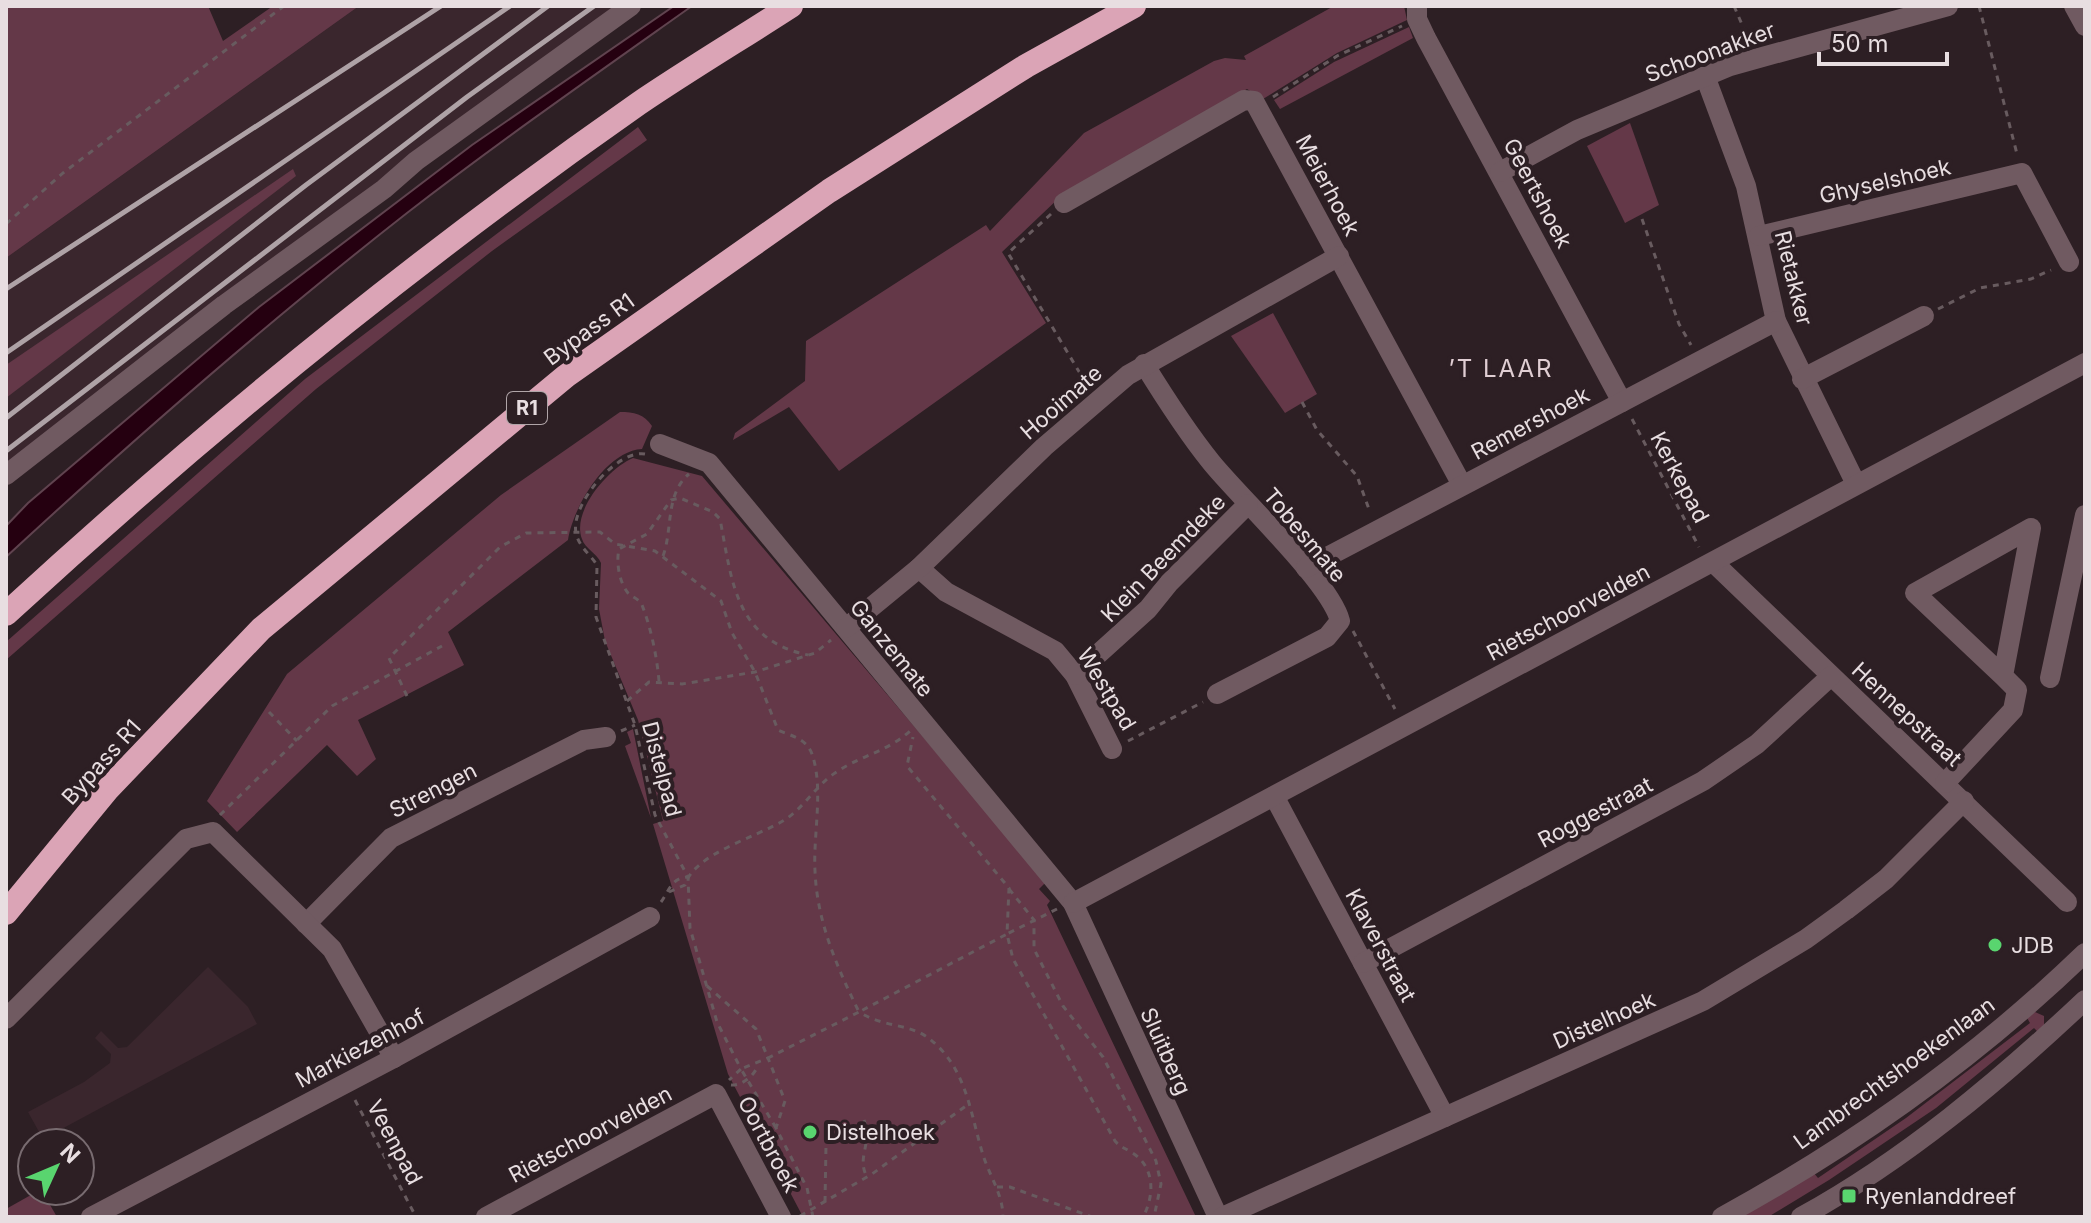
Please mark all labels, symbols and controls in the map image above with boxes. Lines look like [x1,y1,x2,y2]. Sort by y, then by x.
street label: Schoonakker [1642,16,1778,88]
scale bar [1819,16,1947,66]
text: 50 m [1831,29,1889,58]
street label: Meierhoek [1291,130,1365,240]
street label: Geertshoek [1498,134,1578,252]
street label: Ghyselshoek [1817,153,1953,209]
street label: Rietakker [1770,228,1818,328]
street label: Bypass R1 [539,288,639,370]
district label: ’T LAAR [1449,354,1553,383]
street label: Hooimate [1015,360,1107,444]
street label: Remershoek [1467,381,1593,465]
road number: R1 [507,392,547,424]
street label: Kerkepad [1645,427,1715,527]
street label: Tobesmate [1258,483,1352,587]
street label: Klein Beemdeke [1095,489,1231,627]
street label: Rietschoorvelden [1482,558,1654,666]
street label: Ganzemate [845,594,939,702]
street label: Westpad [1072,643,1142,735]
street label: Hennepstraat [1847,657,1967,771]
street label: Bypass R1 [56,714,146,810]
street label: Distelpad [637,719,687,819]
street label: Strengen [385,757,481,823]
street label: Roggestraat [1533,771,1657,853]
street label: Klaverstraat [1340,884,1422,1006]
place label: JDB [2011,932,2054,958]
marker: JDB [1986,936,2004,954]
street label: Distelhoek [1549,986,1659,1054]
street label: Lambrechtshoekenlaan [1788,991,2000,1155]
street label: Markiezenhof [291,1003,429,1093]
street label: Sluitberg [1135,1003,1197,1099]
street label: Rietschoorvelden [504,1080,676,1188]
street label: Oortbroek [733,1091,805,1197]
street label: Veenpad [362,1095,428,1189]
place label: Distelhoek [826,1119,935,1145]
marker: Distelhoek [801,1123,819,1141]
north arrow [16,1127,96,1207]
text: N [55,1138,86,1168]
place label: Ryenlanddreef [1865,1183,2016,1209]
marker: Ryenlanddreef [1840,1187,1858,1205]

